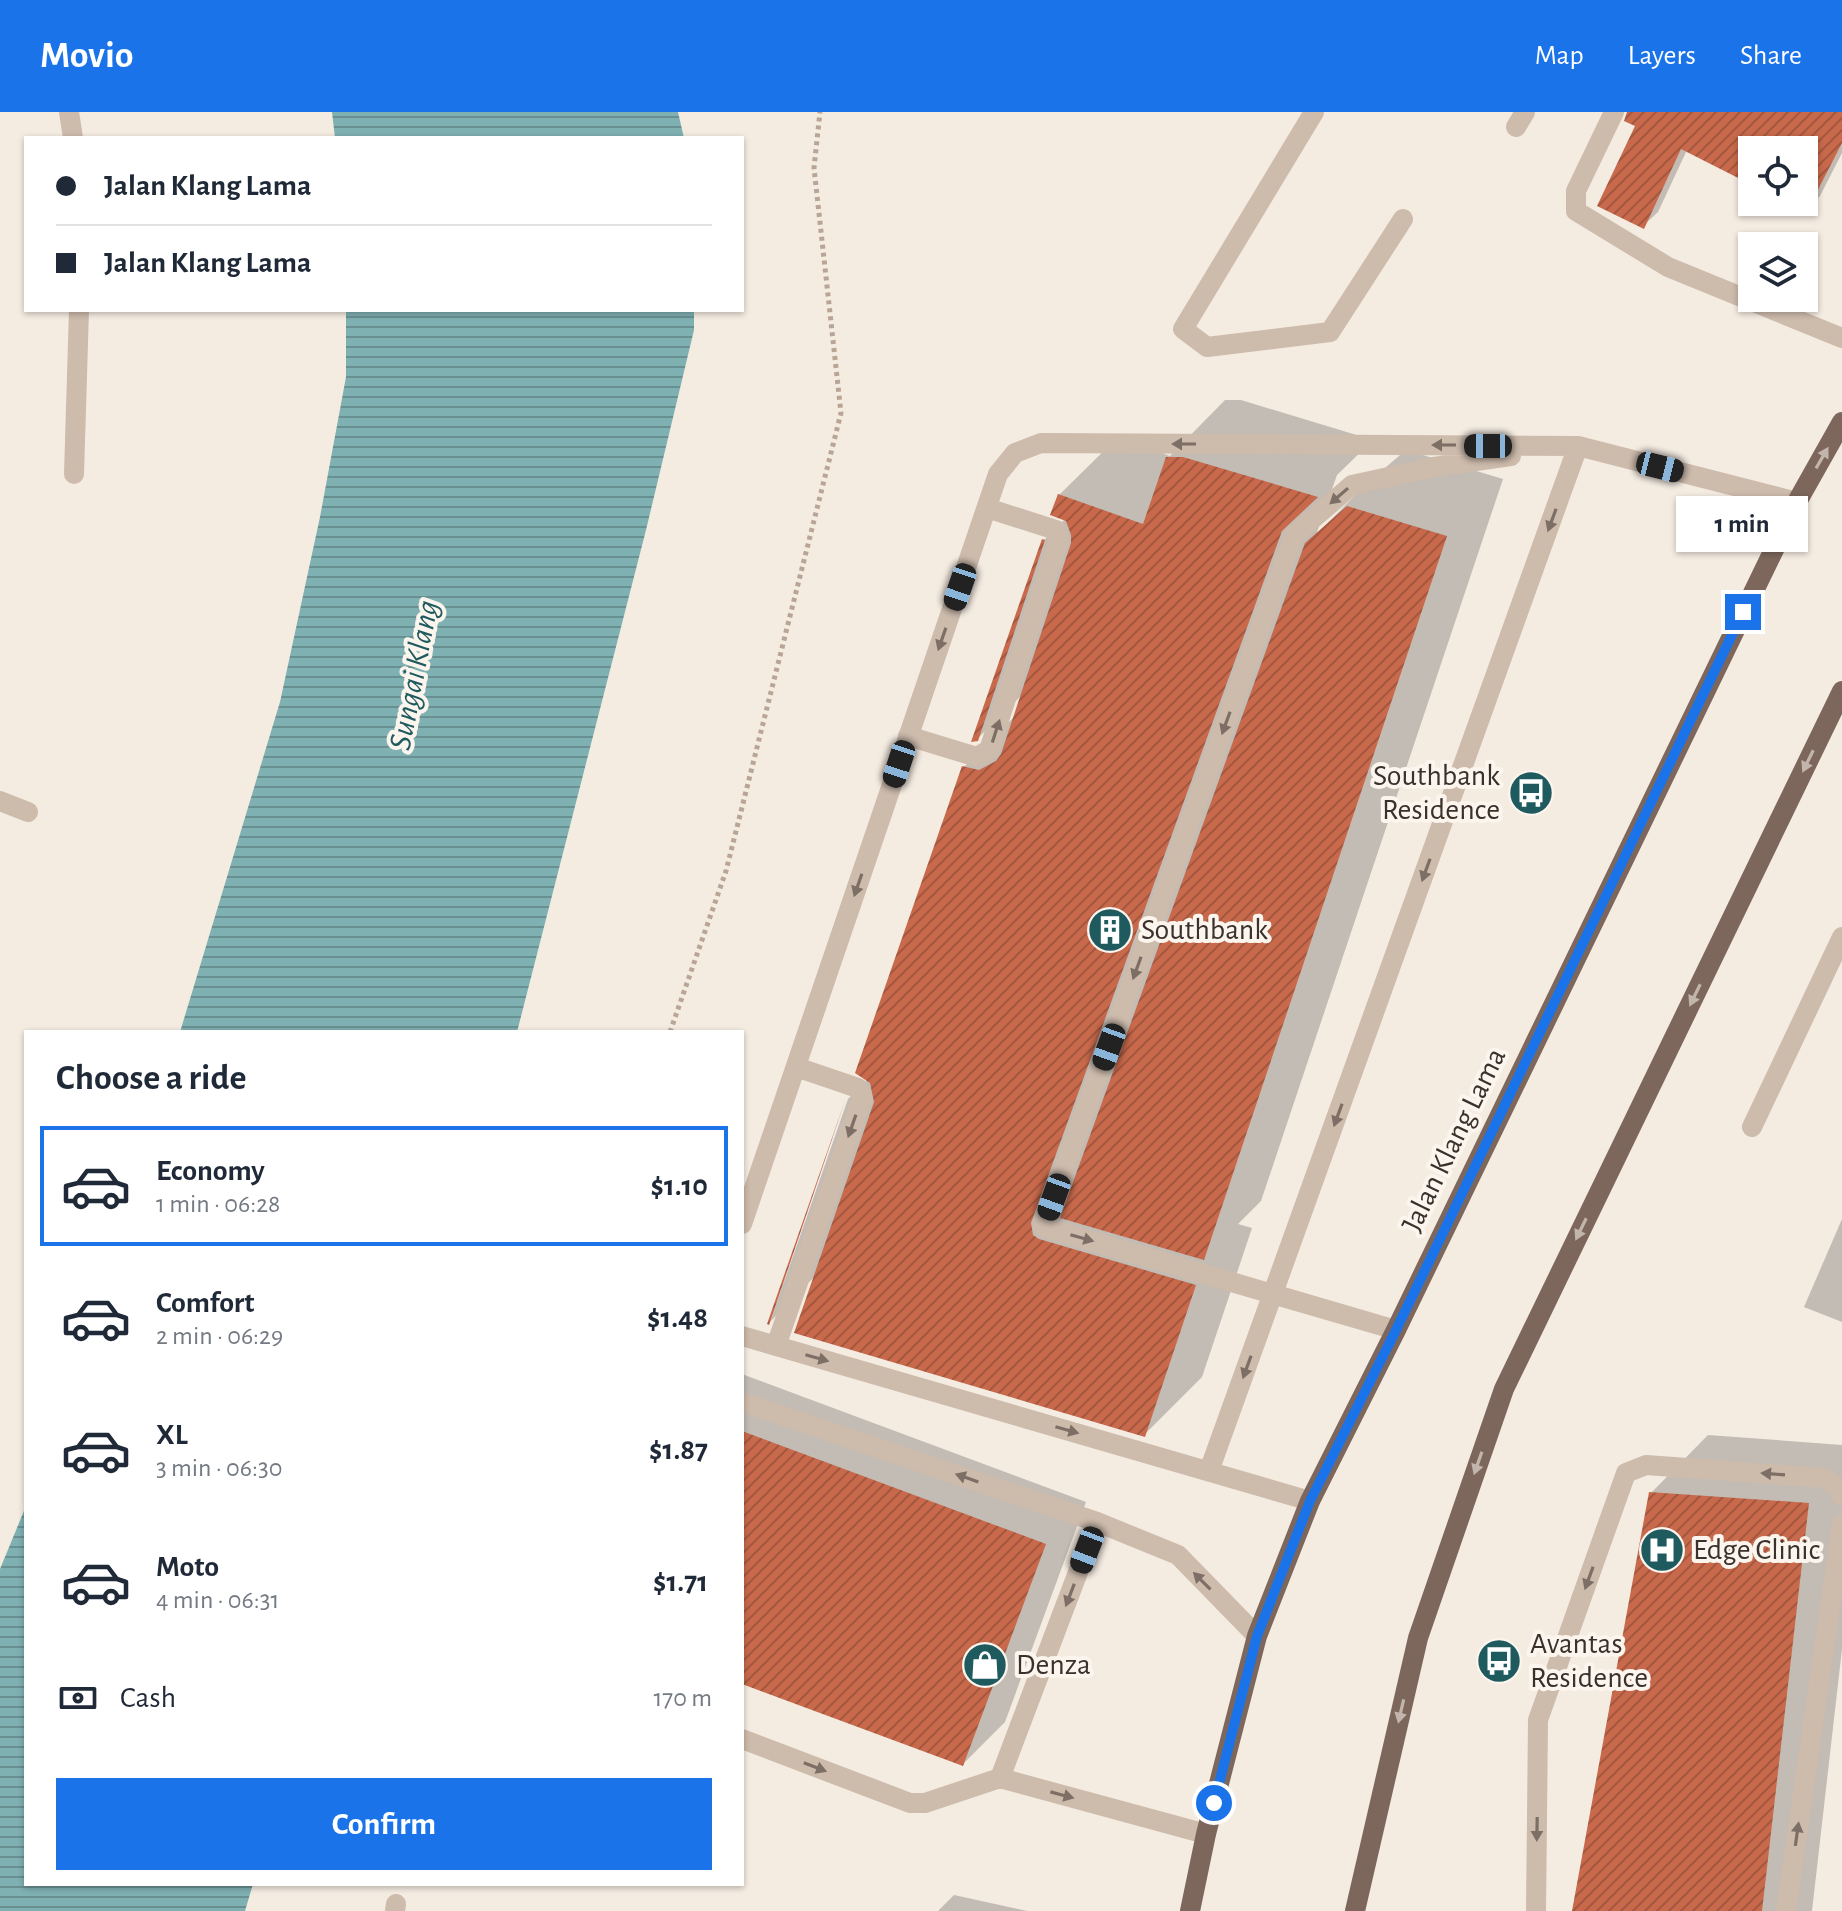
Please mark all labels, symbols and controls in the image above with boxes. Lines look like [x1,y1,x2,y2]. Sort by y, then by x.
text: Movio [40,37,134,75]
text: Map [1535,42,1584,70]
text: Layers [1628,42,1696,70]
text: Share [1740,42,1802,70]
map controls [1738,136,1818,312]
button: locate [1738,136,1818,216]
text: Jalan Klang Lama [104,171,311,201]
button: layers [1738,232,1818,312]
text: Jalan Klang Lama [104,248,311,278]
car [1464,434,1512,458]
one-way arrow [1171,438,1196,450]
one-way arrow [1431,439,1456,452]
one-way arrow [1815,447,1829,469]
car [1634,450,1686,484]
one-way arrow [1330,486,1349,504]
callout: 1 min [1677,496,1809,552]
one-way arrow [1545,508,1557,532]
text: 1 min [1715,511,1769,537]
car [941,560,979,614]
route end [1725,594,1761,630]
water label: Sungai Klang [384,597,444,753]
one-way arrow [935,627,947,651]
one-way arrow [1219,711,1232,735]
one-way arrow [990,719,1002,743]
car [880,737,918,791]
one-way arrow [1801,749,1815,773]
place label: Southbank Residence [1373,761,1500,825]
bus stop icon: Southbank Residence [1507,769,1555,817]
one-way arrow [1419,858,1432,882]
one-way arrow [851,873,863,897]
building icon: Southbank [1086,906,1134,954]
place label: Southbank [1141,915,1268,945]
one-way arrow [1131,956,1143,980]
one-way arrow [1688,983,1702,1007]
car [1090,1020,1128,1074]
street label: Jalan Klang Lama [1397,1043,1511,1237]
text: Choose a ride [56,1060,246,1096]
one-way arrow [1331,1103,1344,1127]
one-way arrow [845,1114,857,1138]
icon: car [60,1150,132,1222]
text: Economy [156,1156,265,1186]
car [1035,1170,1073,1224]
text: $1.10 [650,1171,708,1201]
text: 1 min · 06:28 [156,1191,280,1217]
one-way arrow [1574,1217,1588,1241]
one-way arrow [1070,1232,1094,1245]
icon: car [60,1282,132,1354]
text: Comfort [156,1288,255,1318]
text: $1.48 [647,1303,708,1333]
text: 2 min · 06:29 [156,1323,283,1349]
one-way arrow [805,1352,829,1365]
one-way arrow [1240,1355,1253,1379]
icon: car [60,1414,132,1486]
text: XL [156,1420,188,1450]
one-way arrow [1055,1424,1079,1437]
text: $1.87 [649,1435,708,1465]
one-way arrow [1472,1451,1484,1475]
text: 3 min · 06:30 [156,1455,282,1481]
one-way arrow [1760,1467,1785,1480]
one-way arrow [954,1471,978,1483]
car [1067,1523,1107,1577]
hospital icon: Edge Clinic [1638,1526,1686,1574]
place label: Edge Clinic [1693,1535,1821,1565]
icon: car [60,1546,132,1618]
text: Moto [156,1552,219,1582]
one-way arrow [1582,1566,1595,1590]
text: $1.71 [653,1567,708,1597]
one-way arrow [1193,1572,1212,1591]
one-way arrow [1063,1583,1076,1607]
text: 4 min · 06:31 [156,1587,279,1613]
place label: Avantas Residence [1530,1629,1648,1693]
bus stop icon: Avantas Residence [1475,1637,1523,1685]
shop icon: Denza [961,1641,1009,1689]
place label: Denza [1016,1650,1091,1680]
icon: cash [56,1676,100,1720]
text: Cash [120,1683,176,1713]
text: 170 m [653,1685,712,1711]
one-way arrow [1395,1699,1407,1724]
one-way arrow [803,1761,827,1774]
button: Confirm [56,1778,712,1870]
route start [1196,1785,1232,1821]
one-way arrow [1050,1789,1075,1801]
one-way arrow [1531,1817,1543,1842]
one-way arrow [1791,1821,1804,1846]

